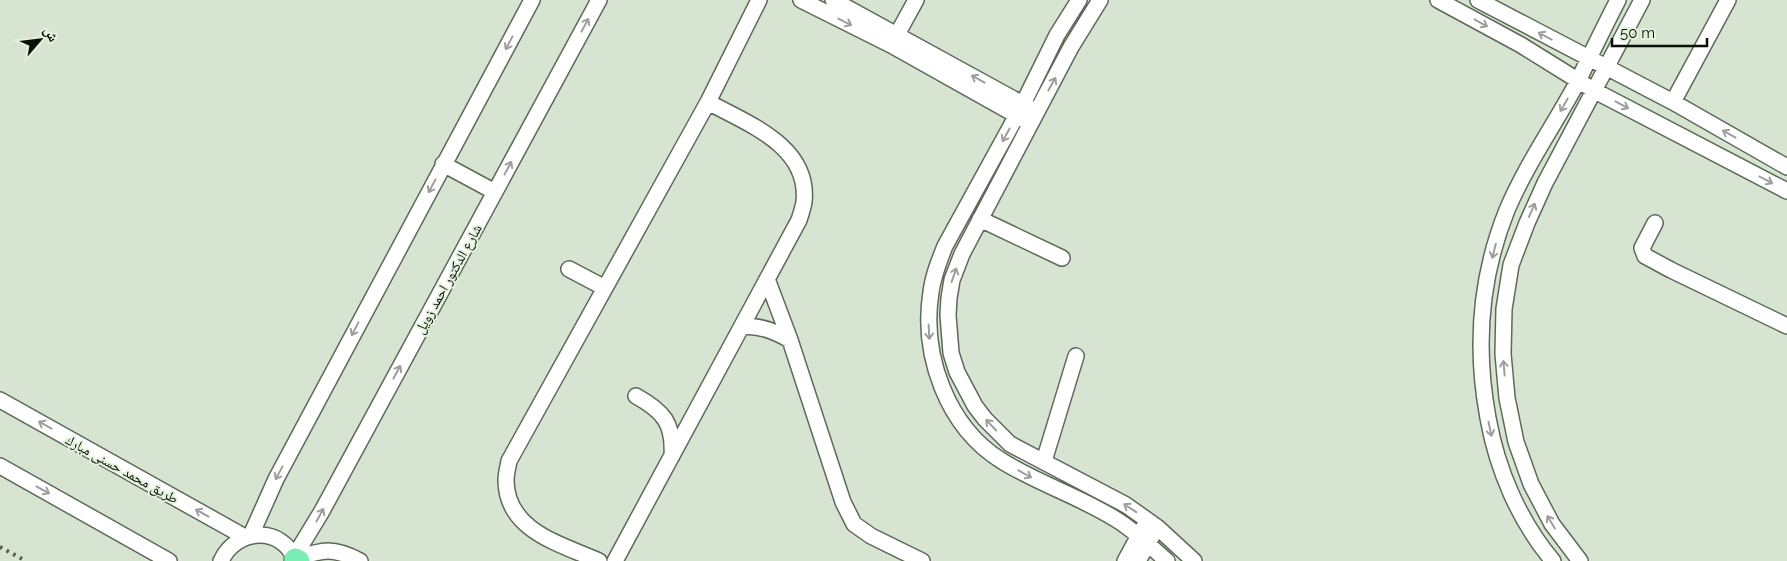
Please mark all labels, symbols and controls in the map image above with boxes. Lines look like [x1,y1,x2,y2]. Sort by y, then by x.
north arrow [15,15,65,65]
scale bar [1612,15,1707,47]
one-way arrow [581,18,591,33]
one-way arrow [837,18,852,27]
one-way arrow [1474,19,1488,29]
text: ش [40,24,62,45]
text: 50 m [1620,24,1655,42]
one-way arrow [1537,31,1552,41]
one-way arrow [504,35,513,50]
one-way arrow [971,74,986,84]
one-way arrow [1047,76,1057,91]
one-way arrow [1558,98,1568,112]
one-way arrow [1614,100,1629,110]
one-way arrow [1001,127,1010,142]
one-way arrow [1722,129,1737,139]
one-way arrow [504,161,513,176]
one-way arrow [1758,175,1773,185]
one-way arrow [427,178,436,193]
one-way arrow [1528,203,1538,218]
street label: شارع الدكتور احمد زويل [411,221,487,338]
one-way arrow [1488,243,1498,259]
one-way arrow [950,268,959,283]
one-way arrow [350,322,360,337]
one-way arrow [925,324,934,340]
one-way arrow [1499,360,1509,376]
one-way arrow [393,365,402,380]
one-way arrow [985,419,997,432]
one-way arrow [38,420,53,430]
one-way arrow [1486,421,1496,437]
street label: طريق محمد حسنى مبارك [62,431,181,508]
one-way arrow [274,465,283,480]
one-way arrow [1017,469,1032,479]
one-way arrow [35,485,49,495]
one-way arrow [1123,502,1137,512]
one-way arrow [195,508,210,517]
one-way arrow [315,508,325,523]
one-way arrow [1546,515,1557,529]

